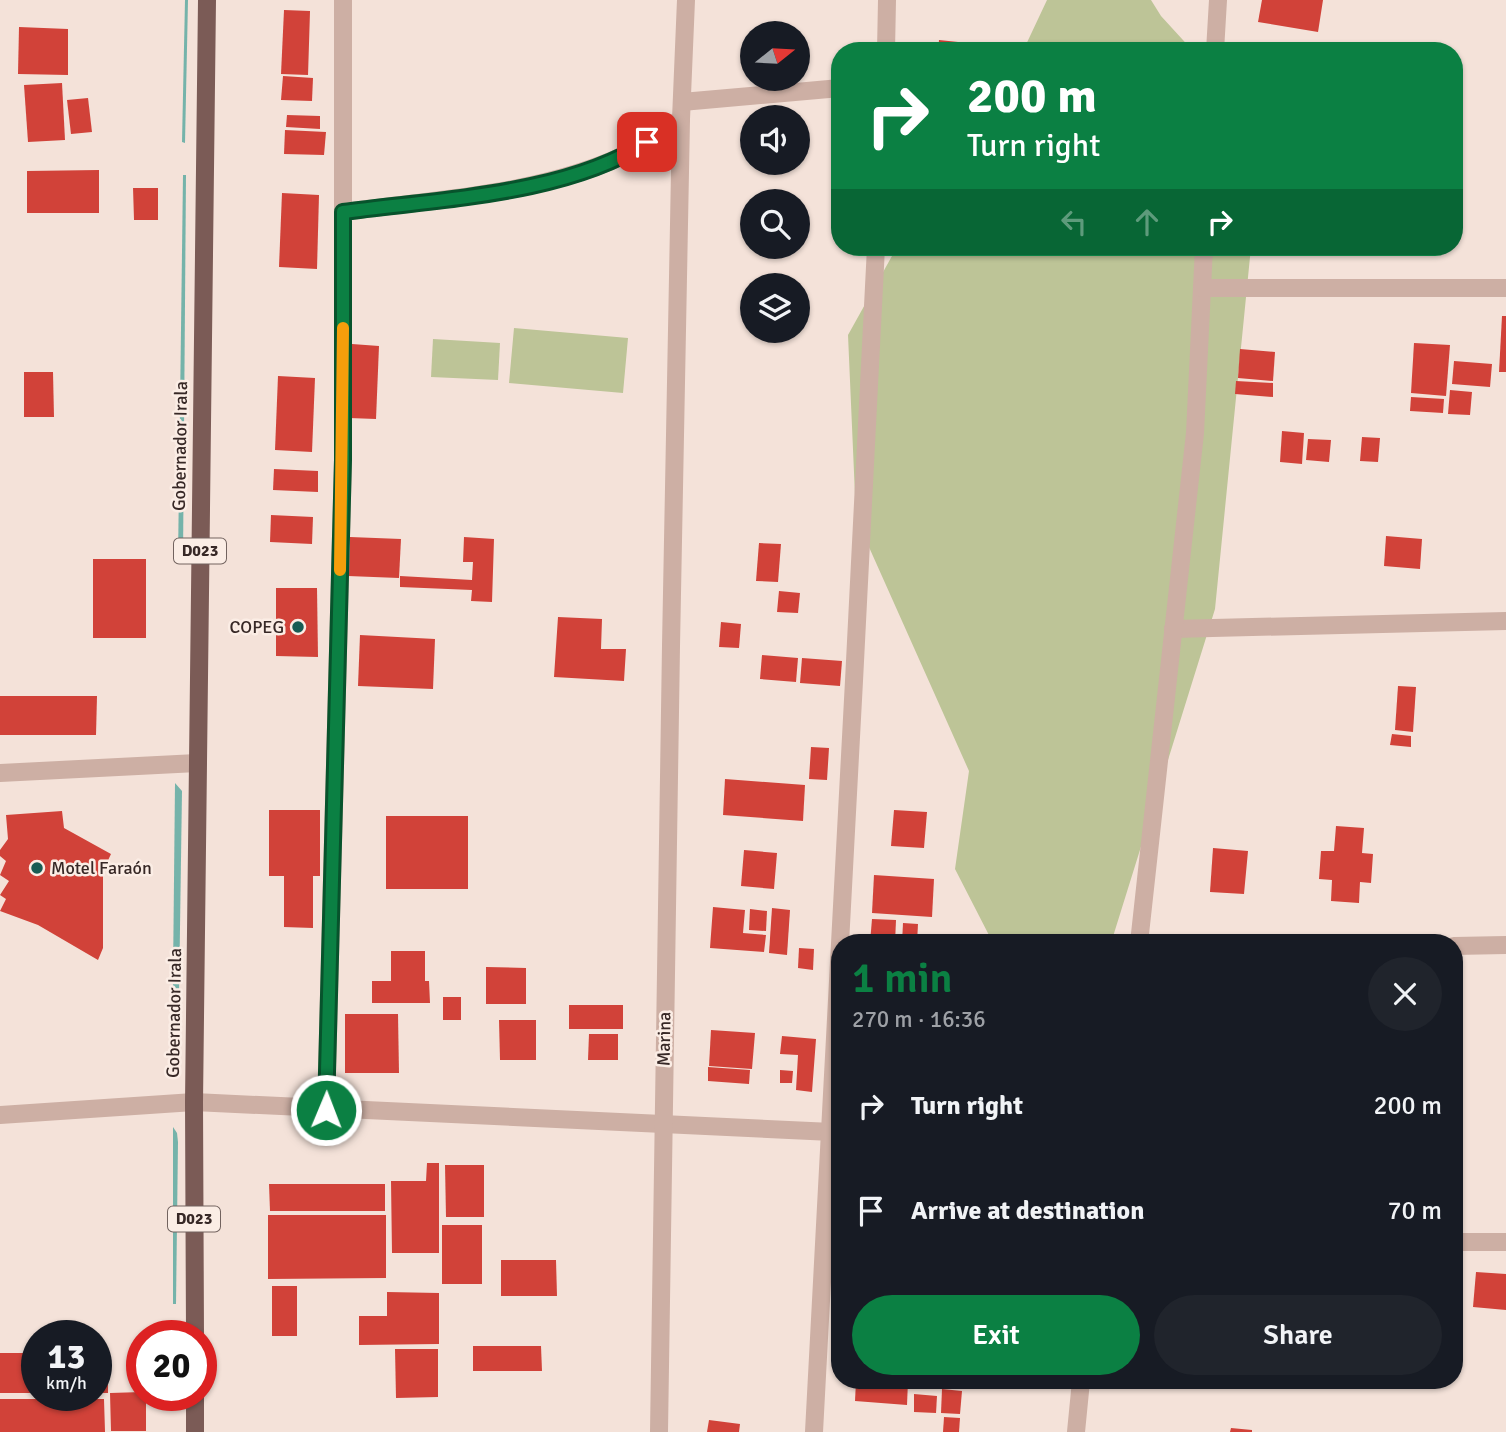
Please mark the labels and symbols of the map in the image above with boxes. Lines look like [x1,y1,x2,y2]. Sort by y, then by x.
north arrow [740,21,810,91]
pin [617,112,677,172]
street label: Gobernador Irala [168,381,192,511]
road number: D023 [174,538,226,564]
place label: COPEG [230,616,284,638]
marker: COPEG [290,619,306,635]
place label: Motel Faraón [51,857,152,879]
marker: Motel Faraón [29,860,45,876]
street label: Gobernador Irala [162,948,186,1078]
street label: Marina [653,1012,675,1066]
position arrow [289,1073,363,1147]
road number: D023 [168,1206,220,1232]
speed limit sign: 20 [126,1320,217,1411]

